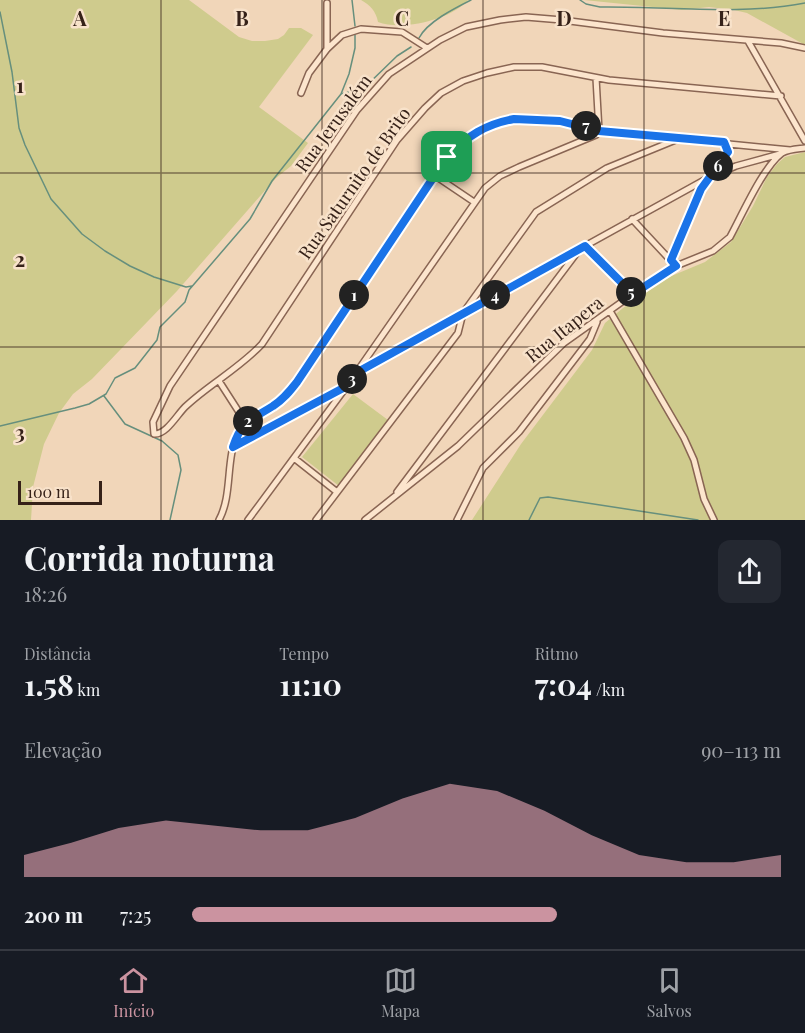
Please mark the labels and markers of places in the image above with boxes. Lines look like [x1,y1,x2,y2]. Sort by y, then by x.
pin: 7 [571,111,601,141]
pin [421,131,472,182]
pin: 6 [703,151,733,181]
pin: 5 [616,277,646,307]
pin: 1 [339,280,369,310]
pin: 4 [480,280,510,310]
pin: 3 [337,364,367,394]
pin: 2 [233,406,263,436]

